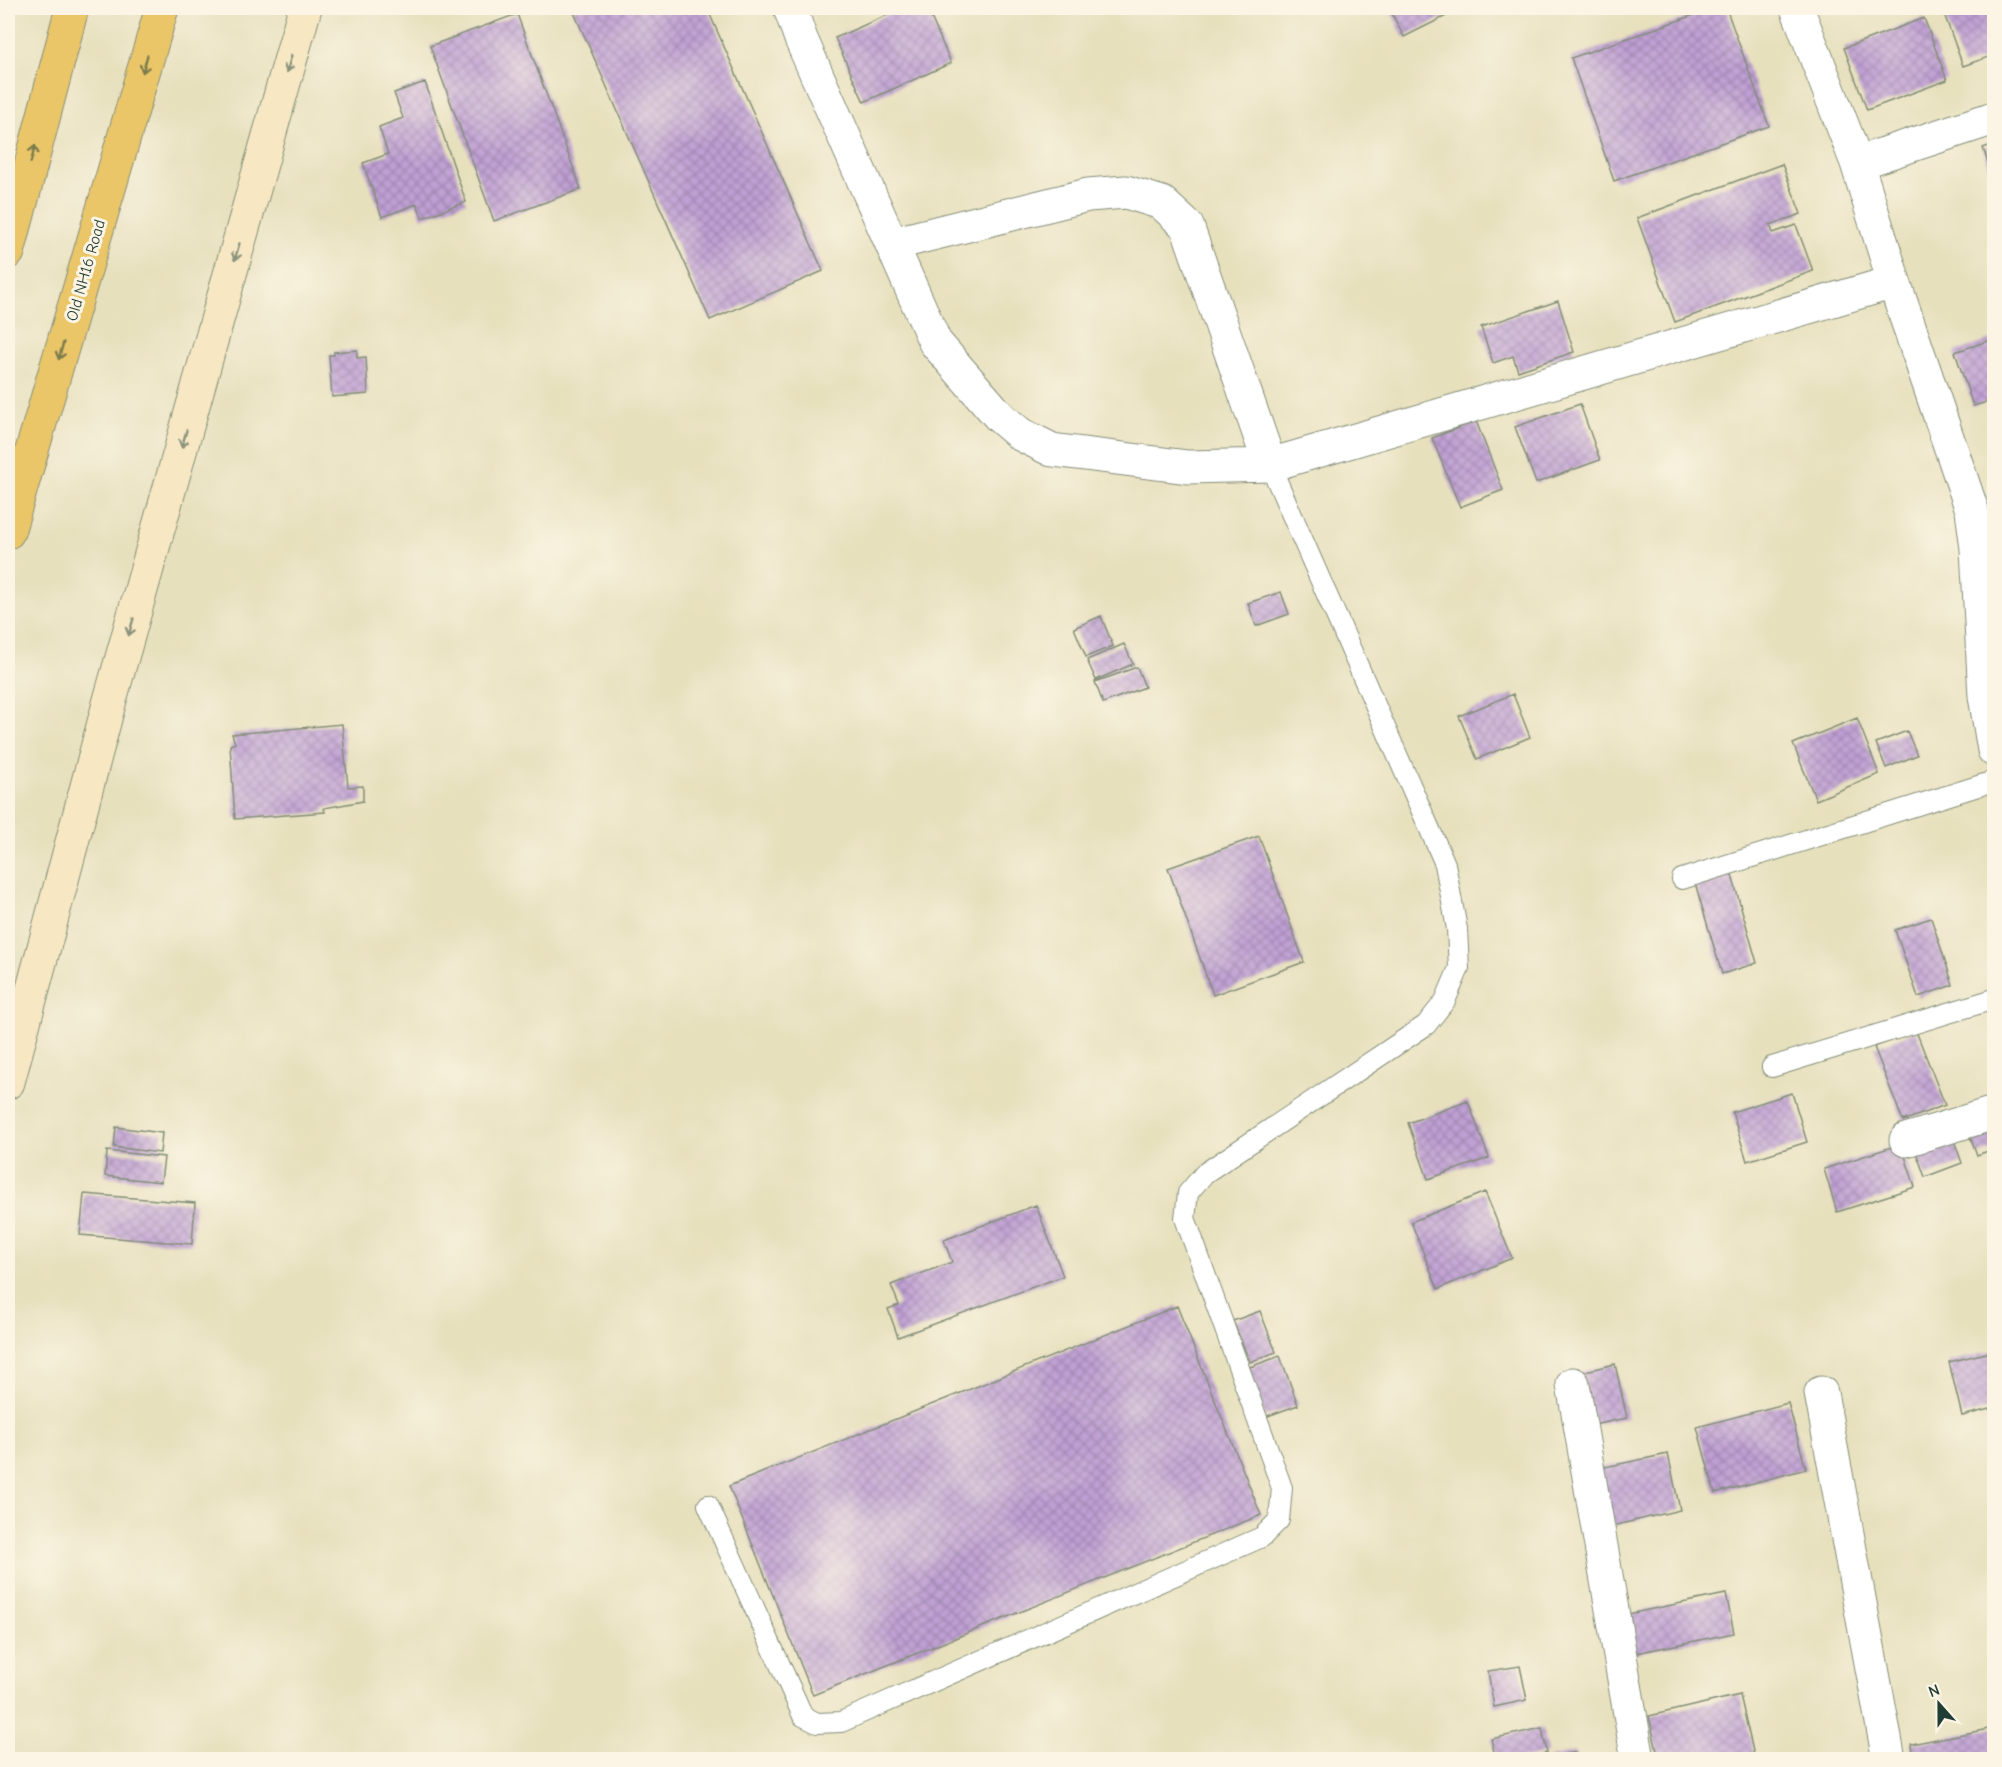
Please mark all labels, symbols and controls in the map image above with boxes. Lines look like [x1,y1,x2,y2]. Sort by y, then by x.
one-way arrow [139,54,150,73]
one-way arrow [283,54,295,73]
one-way arrow [28,145,39,164]
street label: Old NH16 Road [63,218,109,323]
one-way arrow [230,242,242,261]
one-way arrow [55,342,66,361]
one-way arrow [178,429,189,448]
one-way arrow [125,617,136,636]
north arrow [1909,1674,1969,1734]
text: N [1926,1681,1942,1701]

